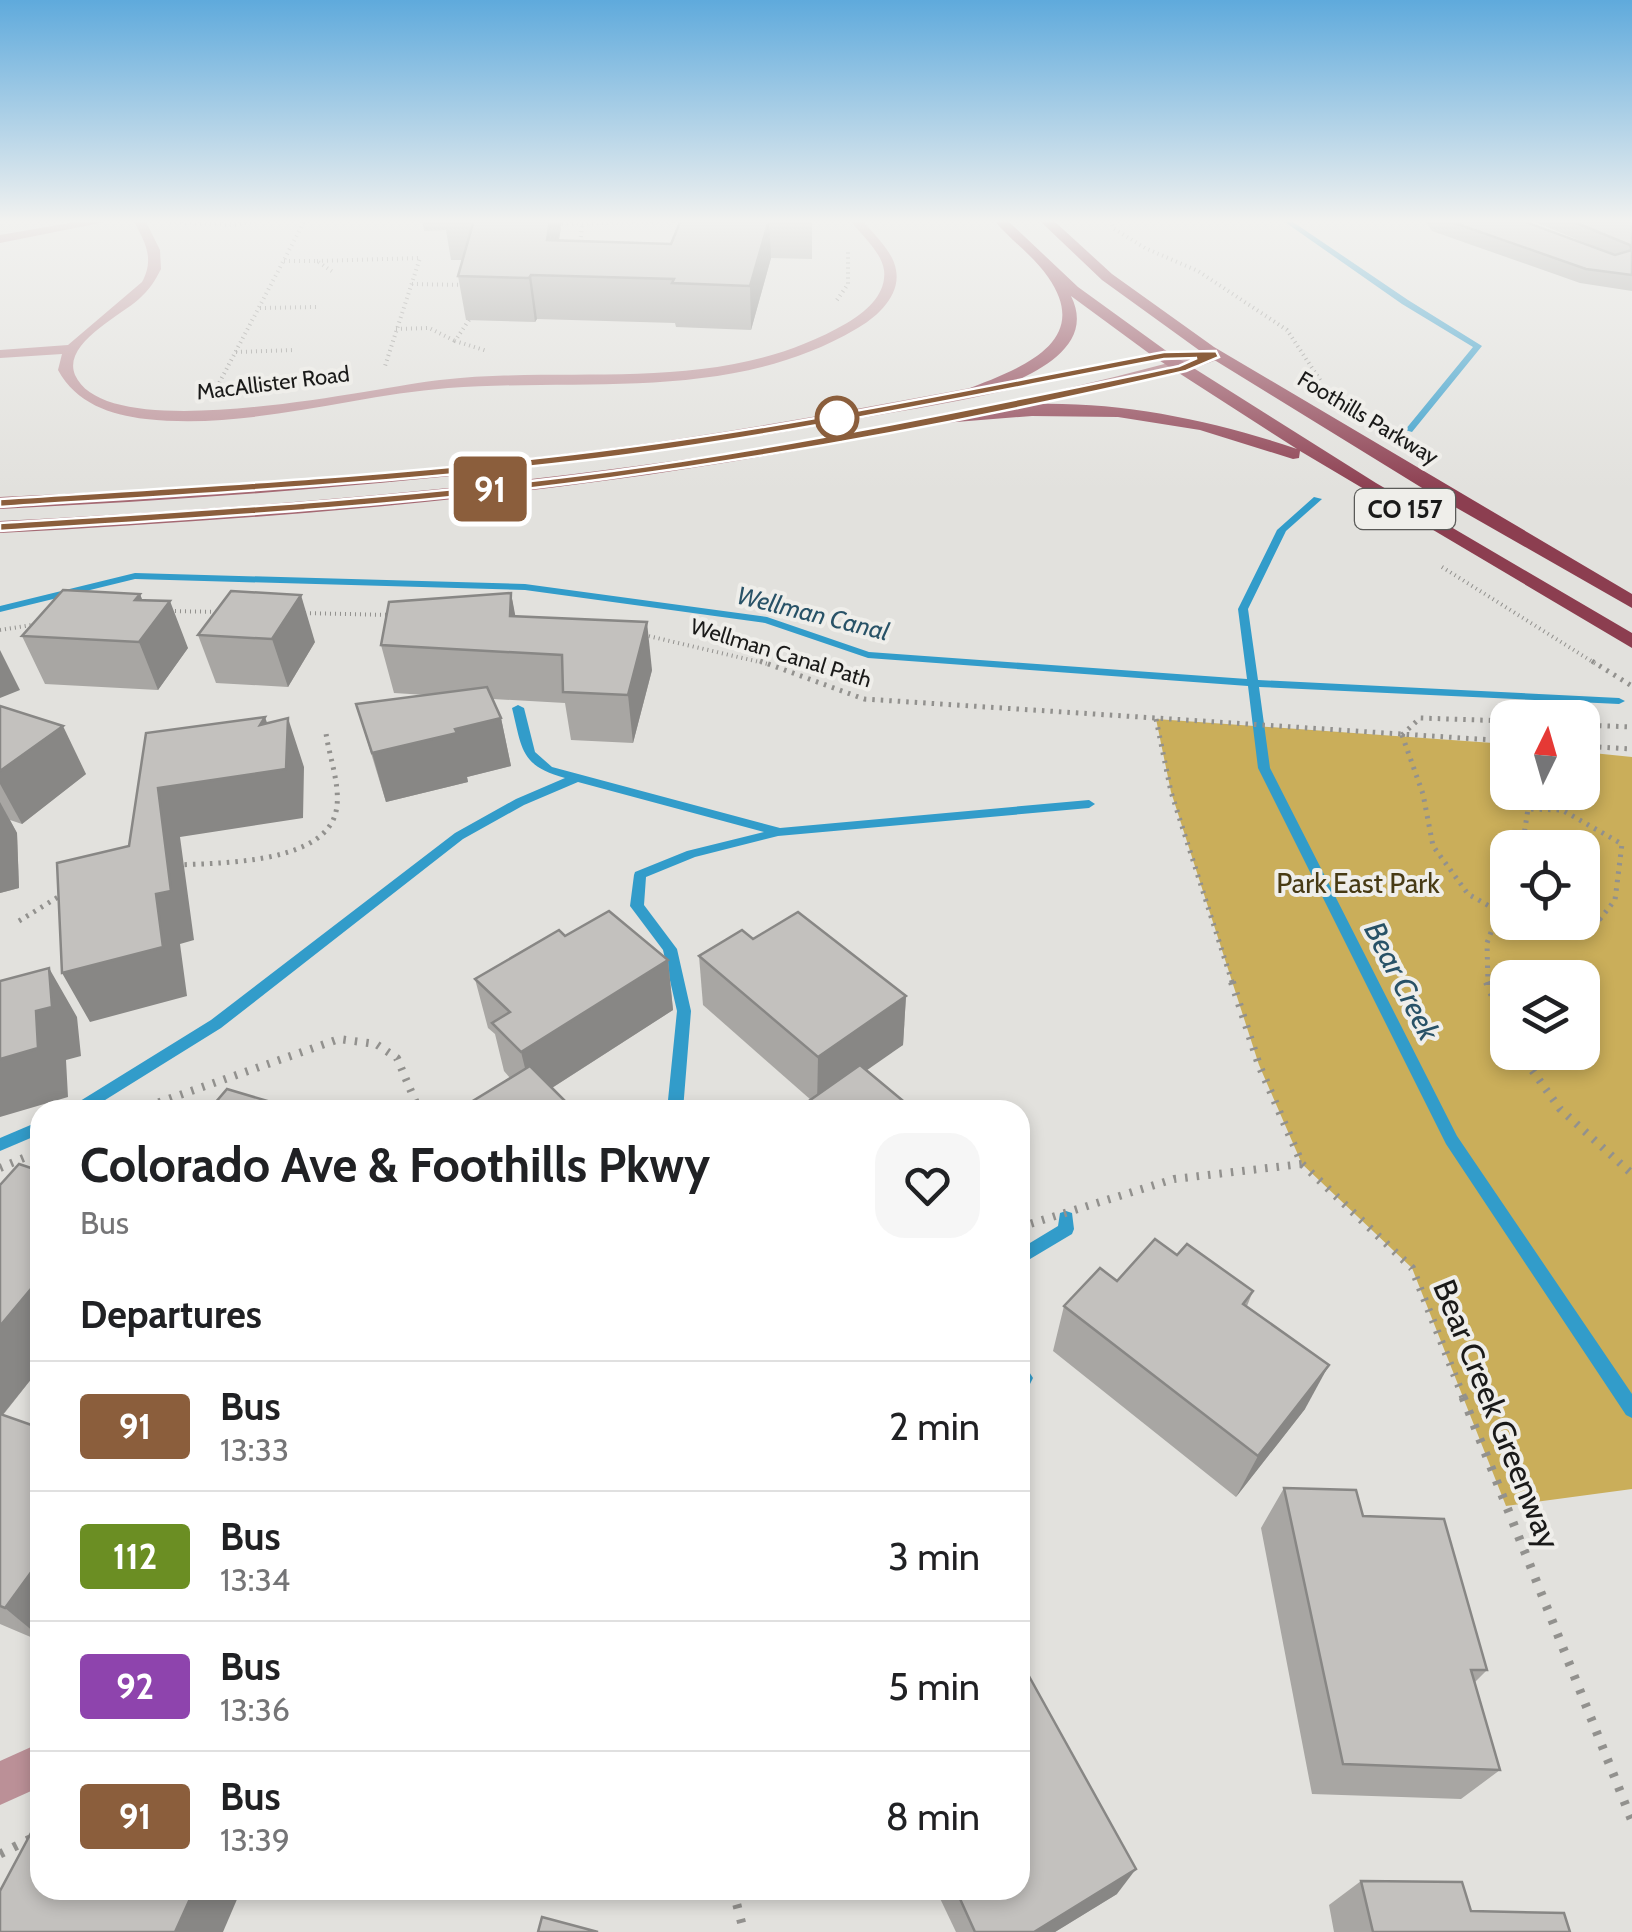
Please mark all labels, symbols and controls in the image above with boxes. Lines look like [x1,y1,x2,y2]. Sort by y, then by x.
street label: MacAllister Road [195,360,351,406]
street label: Foothills Parkway [1293,365,1443,471]
unlabelled marker [816,397,858,439]
line badge: 91 [445,456,535,522]
text: 91 [474,468,506,511]
road number: CO 157 [1355,489,1455,529]
water label: Wellman Canal [734,580,892,646]
street label: Wellman Canal Path [687,613,875,693]
north arrow [1490,700,1600,810]
map controls [1490,700,1600,1070]
button: locate [1490,830,1600,940]
park label: Park East Park [1276,866,1440,900]
water label: Bear Creek [1356,915,1448,1048]
button: layers [1490,960,1600,1070]
button: heart [875,1133,980,1238]
text: Colorado Ave & Foothills Pkwy [80,1136,710,1194]
text: Bus [80,1203,129,1242]
street label: Bear Creek Greenway [1425,1274,1569,1554]
text: Departures [80,1291,262,1338]
text: Bus [220,1383,281,1430]
text: 2 min [889,1403,980,1450]
text: 91 [119,1405,151,1448]
text: 13:33 [220,1430,289,1469]
text: Bus [220,1513,281,1560]
text: 3 min [888,1533,980,1580]
text: 112 [113,1535,157,1578]
text: 13:34 [220,1560,290,1599]
text: Bus [220,1643,281,1690]
text: 5 min [888,1663,980,1710]
text: 92 [116,1665,154,1708]
text: 13:36 [220,1690,290,1729]
text: Bus [220,1773,281,1820]
text: 8 min [886,1793,980,1840]
text: 91 [119,1795,151,1838]
text: 13:39 [220,1820,290,1859]

